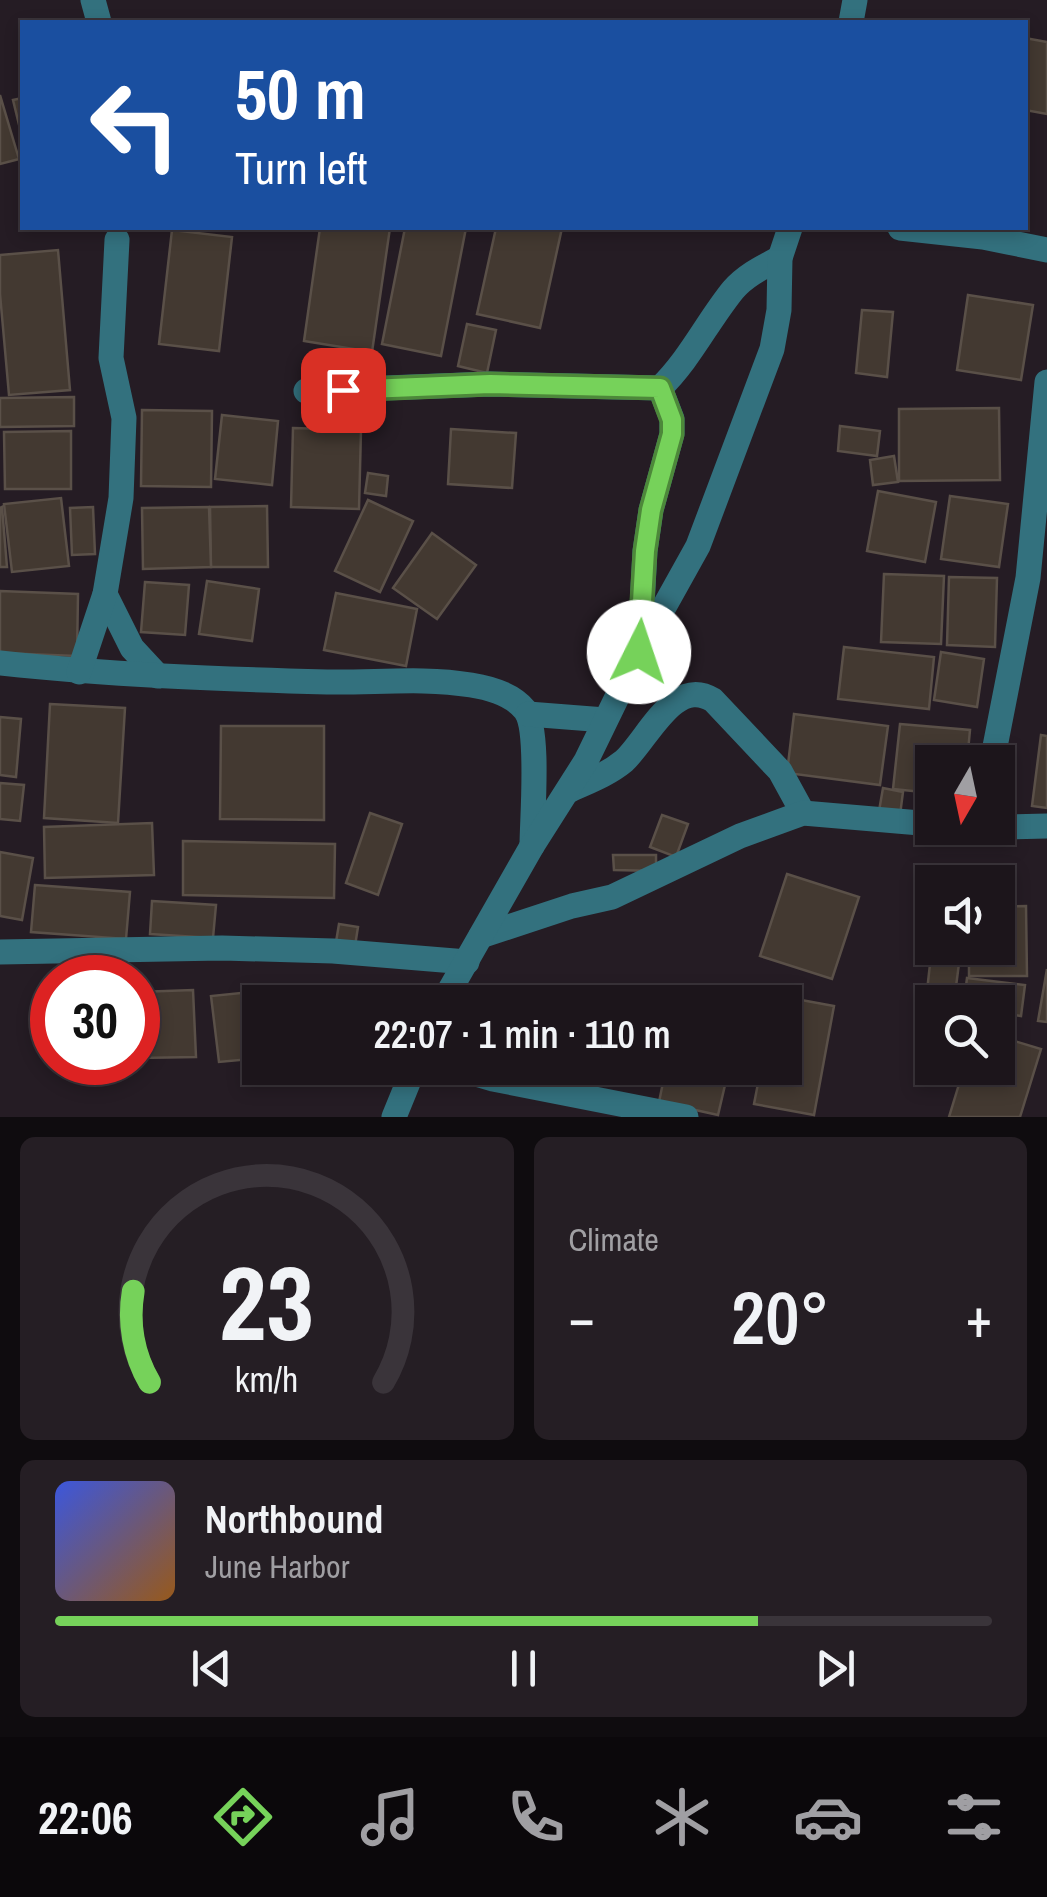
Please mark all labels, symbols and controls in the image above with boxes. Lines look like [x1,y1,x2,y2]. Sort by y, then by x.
text: 50 m [235,47,366,141]
icon: left [70,60,200,190]
text: Turn left [235,137,367,198]
pin [301,348,386,433]
icon: arrive [316,363,371,418]
position arrow [587,600,691,704]
north arrow [915,745,1015,845]
map controls [915,745,1015,1085]
button: sound [915,865,1015,965]
speed limit sign: 30 [30,955,160,1085]
button: search [915,985,1015,1085]
text: 22:07 · 1 min · 110 m [373,1009,671,1060]
text: Climate [569,1218,659,1261]
text: 23 [219,1232,314,1372]
text: 20° [731,1266,829,1367]
text: − [569,1280,595,1354]
text: + [966,1280,992,1354]
text: km/h [235,1355,299,1403]
text: Northbound [205,1494,383,1545]
text: June Harbor [205,1545,349,1588]
icon: previous [184,1641,239,1696]
icon: pause [496,1641,551,1696]
icon: next [808,1641,863,1696]
icon: directions [208,1782,278,1852]
icon: music [355,1782,425,1852]
icon: phone [501,1782,571,1852]
icon: climate [647,1782,717,1852]
icon: car [793,1782,863,1852]
icon: filters [939,1782,1009,1852]
text: 22:06 [38,1787,132,1848]

